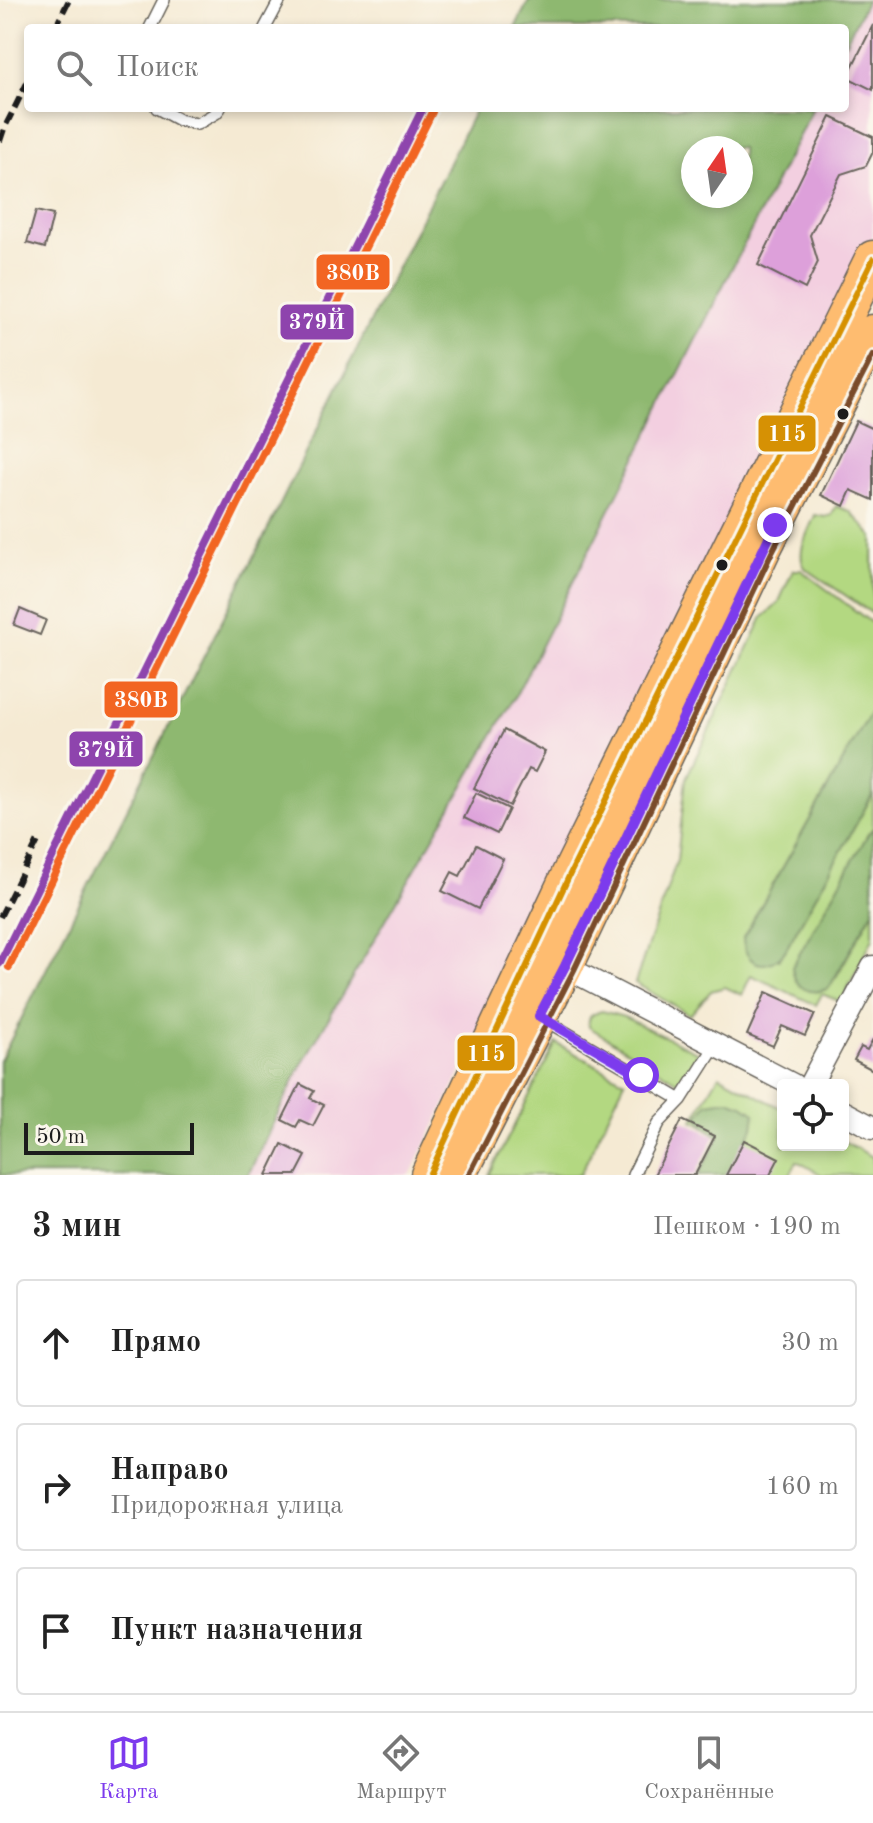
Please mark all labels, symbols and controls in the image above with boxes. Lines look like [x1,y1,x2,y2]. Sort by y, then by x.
search box [24,24,849,112]
icon: search [52,46,96,90]
text: Поиск [116,53,199,83]
north arrow [681,136,753,208]
line badge: 380В [315,253,391,291]
text: 380В [326,263,380,285]
line badge: 379Й [279,303,355,341]
text: 379Й [289,307,345,334]
unlabelled marker [835,406,851,422]
line badge: 115 [757,414,817,453]
text: 115 [768,424,806,446]
route end [757,507,793,543]
unlabelled marker [714,557,730,573]
line badge: 380В [103,680,179,719]
text: 380В [114,690,168,712]
line badge: 379Й [68,730,144,768]
text: 379Й [78,735,134,762]
line badge: 115 [456,1034,516,1072]
text: 115 [467,1044,505,1066]
route start [623,1057,659,1093]
map controls [777,1079,849,1151]
button: locate [777,1079,849,1151]
scale bar [24,1119,194,1155]
text: 50 m [36,1126,85,1148]
text: 3 мин [32,1210,122,1244]
text: Пешком · 190 m [653,1214,841,1240]
icon: ahead [34,1321,78,1365]
text: Прямо [110,1328,201,1358]
text: 30 m [781,1330,839,1356]
text: Направо [110,1456,229,1486]
icon: right [34,1465,78,1509]
text: 160 m [766,1474,839,1500]
text: Придорожная улица [110,1493,343,1519]
icon: arrive [34,1609,78,1653]
text: Пункт назначения [110,1616,363,1646]
tab: Карта [99,1731,158,1806]
tab: Маршрут [356,1731,447,1806]
tab: Сохранённые [644,1731,774,1806]

